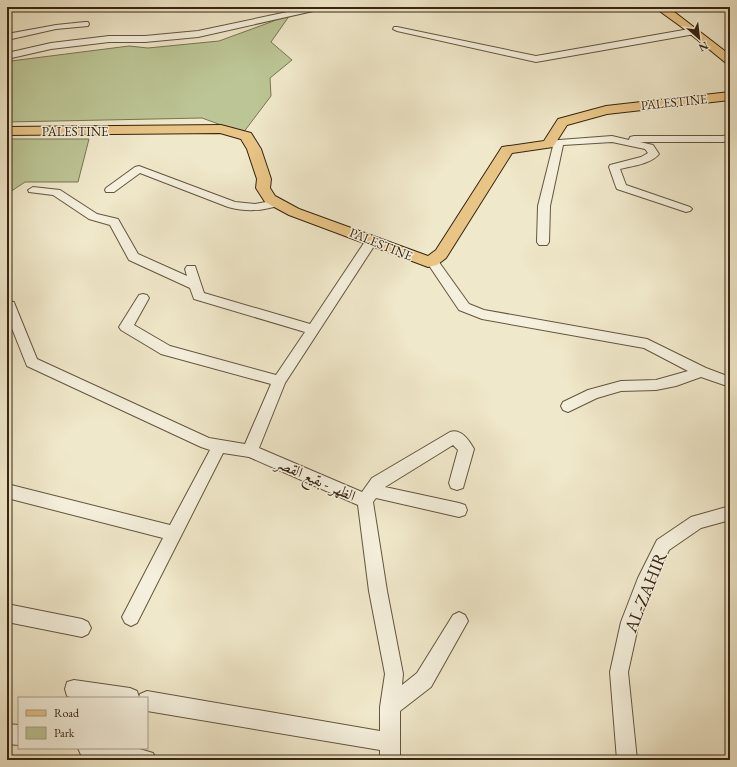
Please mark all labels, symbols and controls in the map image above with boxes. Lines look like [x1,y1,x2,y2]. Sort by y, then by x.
north arrow [679,18,719,58]
text: N [696,39,711,55]
street label: PALESTINE [640,90,708,114]
street label: PALESTINE [42,123,108,140]
street label: PALESTINE [347,224,415,264]
street label: الظهر - بقيع القصر [269,452,359,510]
street label: AL-ZAHIR [618,548,672,637]
legend [18,697,148,749]
text: Road [54,705,80,721]
text: Park [54,725,75,741]

